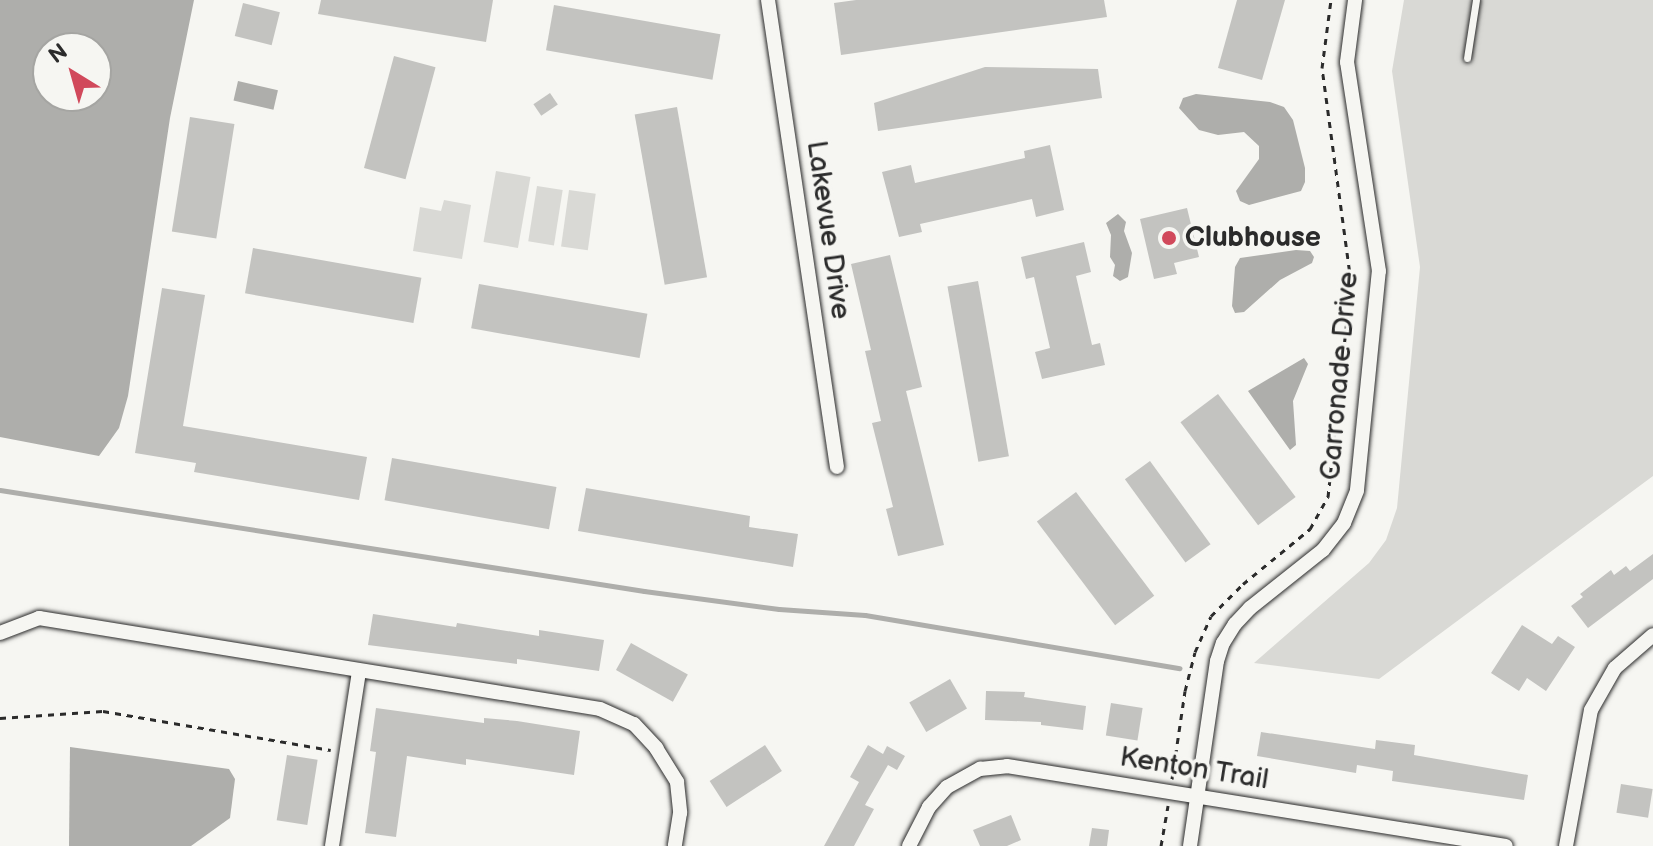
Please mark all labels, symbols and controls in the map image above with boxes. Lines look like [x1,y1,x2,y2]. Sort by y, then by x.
north arrow [32,32,112,112]
text: N [44,38,73,70]
street label: Lakevue Drive [799,139,857,321]
place label: Clubhouse [1185,221,1321,255]
marker: Clubhouse [1160,229,1178,247]
street label: Carronade Drive [1314,270,1366,482]
street label: Kenton Trail [1117,741,1271,797]

